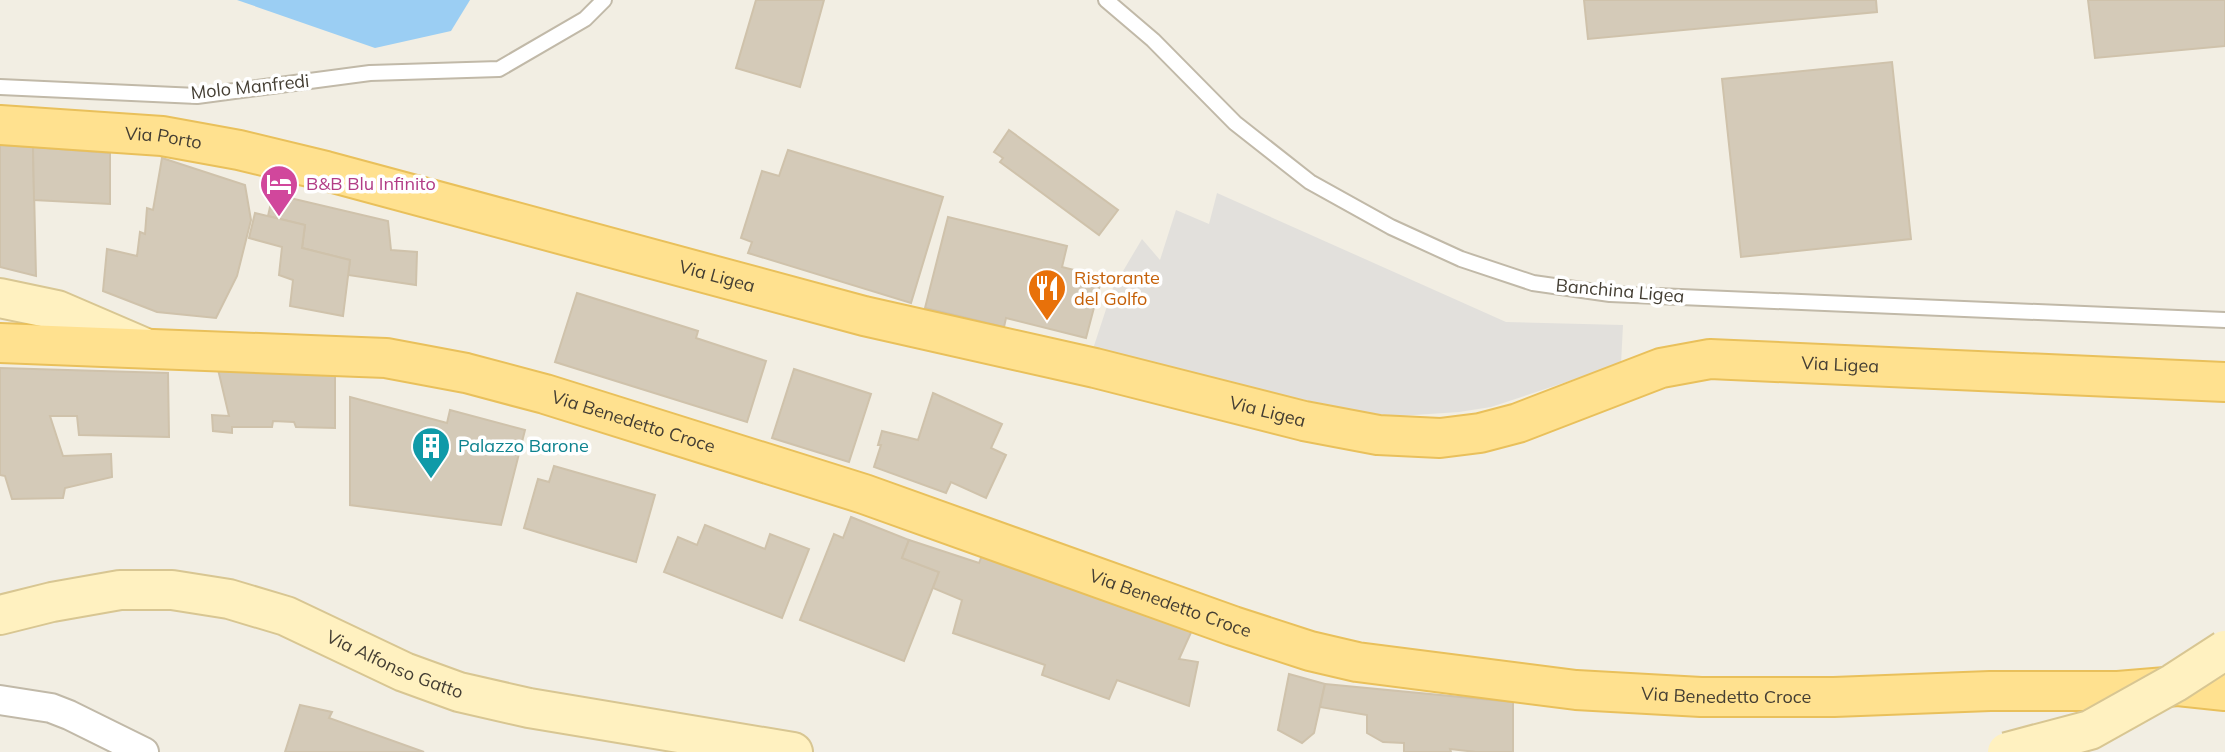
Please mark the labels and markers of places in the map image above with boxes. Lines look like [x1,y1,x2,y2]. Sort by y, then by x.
hotel icon: B&B Blu Infinito [258,163,300,218]
place label: B&B Blu Infinito [306,172,436,195]
place label: Ristorante del Golfo [1074,266,1160,310]
restaurant icon: Ristorante del Golfo [1026,267,1068,322]
building icon: Palazzo Barone [410,425,452,480]
place label: Palazzo Barone [458,434,589,457]

